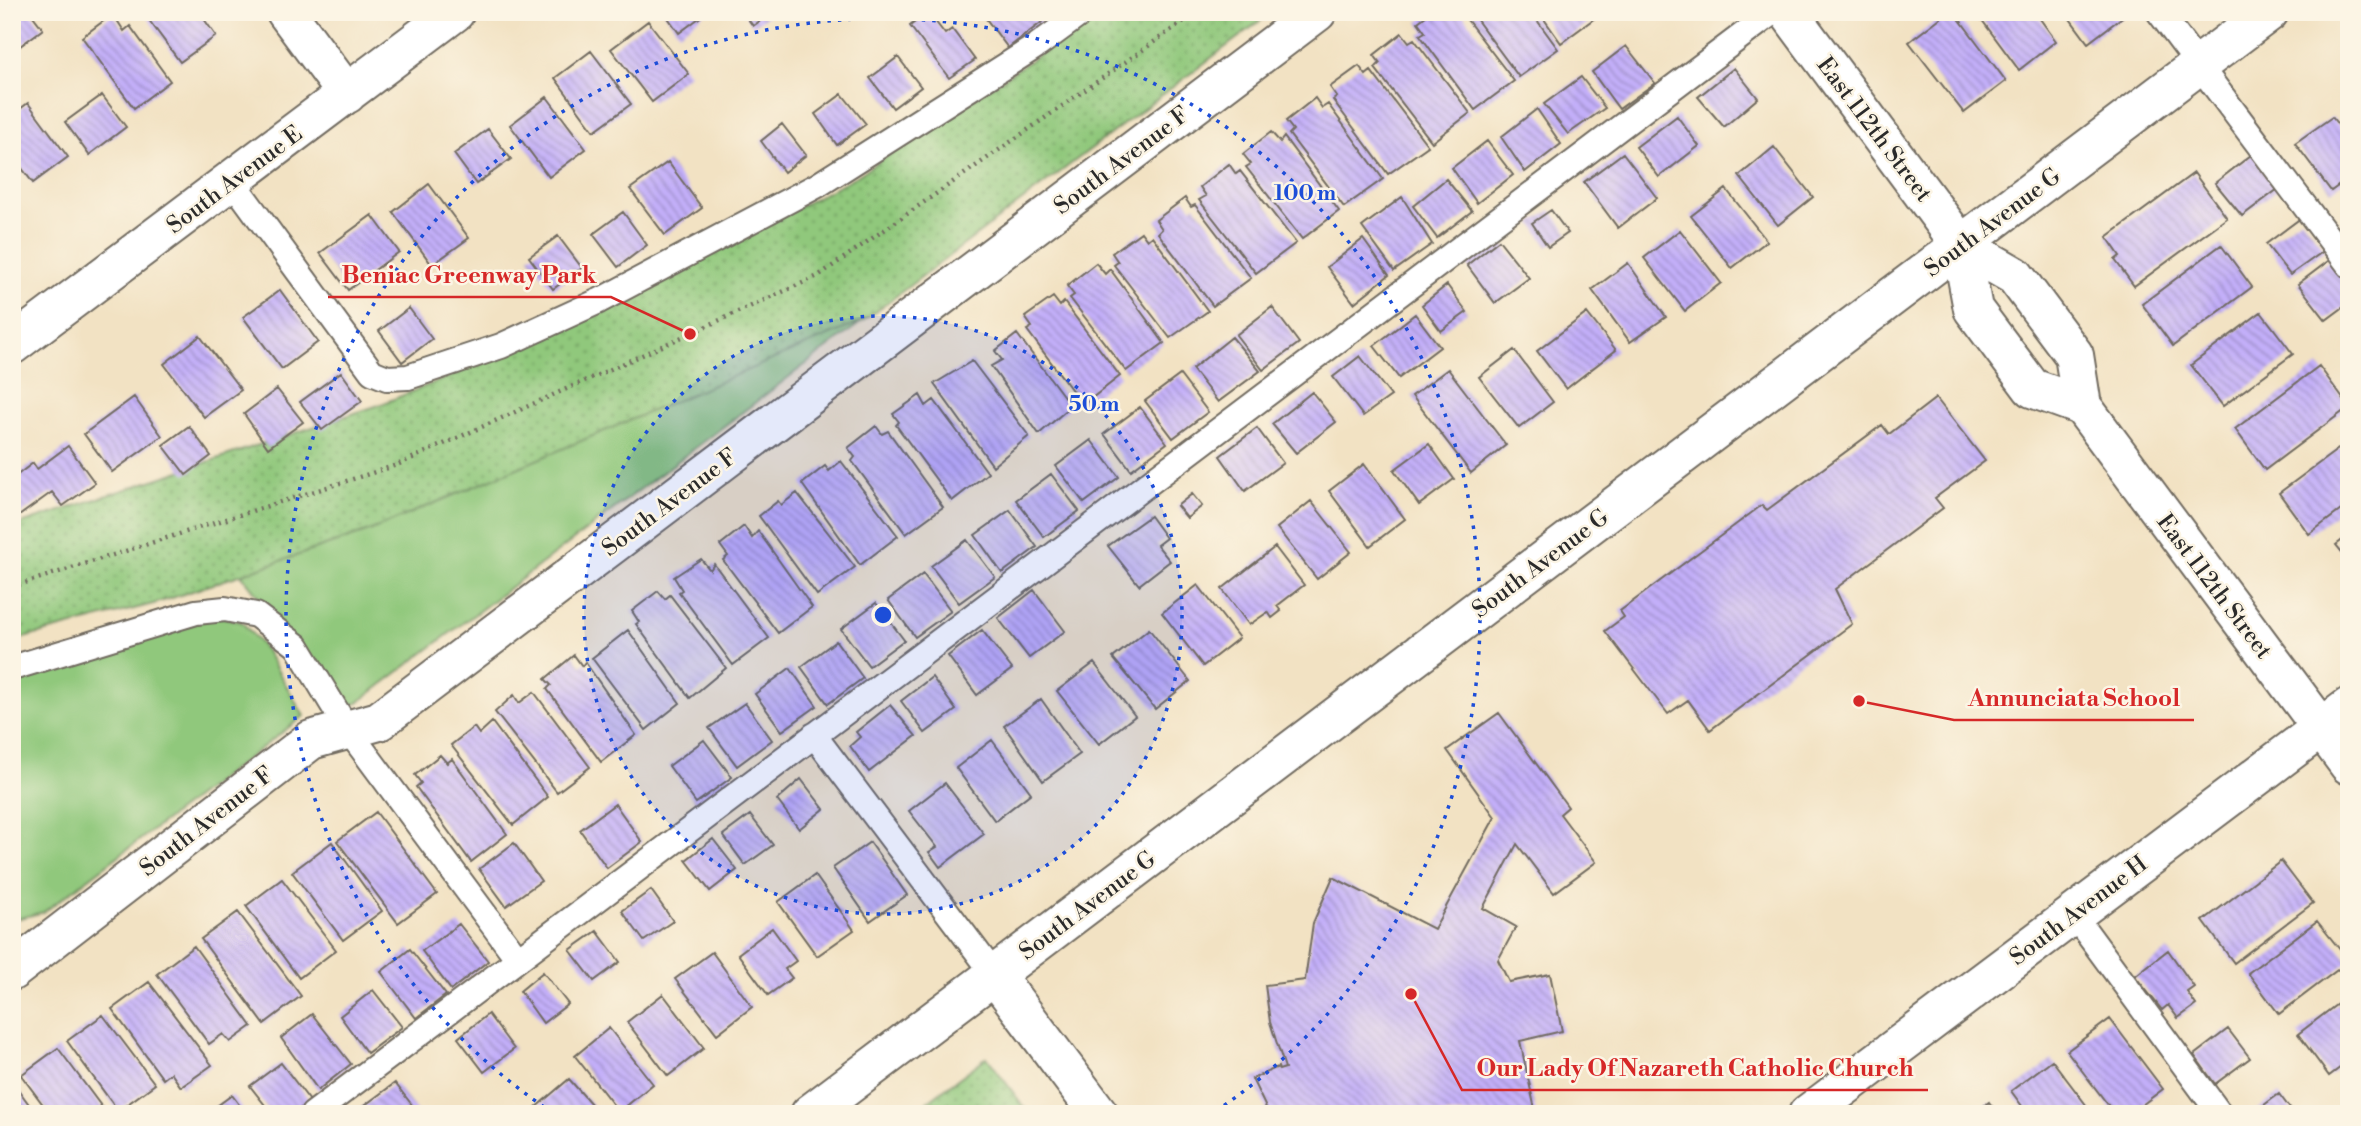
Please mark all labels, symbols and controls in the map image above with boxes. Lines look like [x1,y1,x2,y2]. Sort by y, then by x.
street label: East 112th Street [1811,52,1938,208]
street label: South Avenue F [1049,101,1195,221]
street label: South Avenue E [161,120,308,240]
street label: South Avenue G [1919,162,2066,283]
text: 100 m [1274,181,1336,207]
callout: Beniac Greenway Park [328,252,611,297]
text: Beniac Greenway Park [342,261,598,291]
text: 50 m [1069,392,1119,418]
street label: South Avenue F [597,443,743,563]
street label: South Avenue G [1467,503,1614,624]
street label: East 112th Street [2151,509,2278,665]
centre of rings [871,603,895,627]
callout: Annunciata School [1954,675,2194,720]
text: Annunciata School [1967,684,2180,714]
street label: South Avenue F [134,761,279,883]
street label: South Avenue G [1014,845,1161,966]
street label: South Avenue H [2004,850,2153,972]
callout: Our Lady Of Nazareth Catholic Church [1462,1045,1928,1090]
text: Our Lady Of Nazareth Catholic Church [1476,1054,1914,1084]

